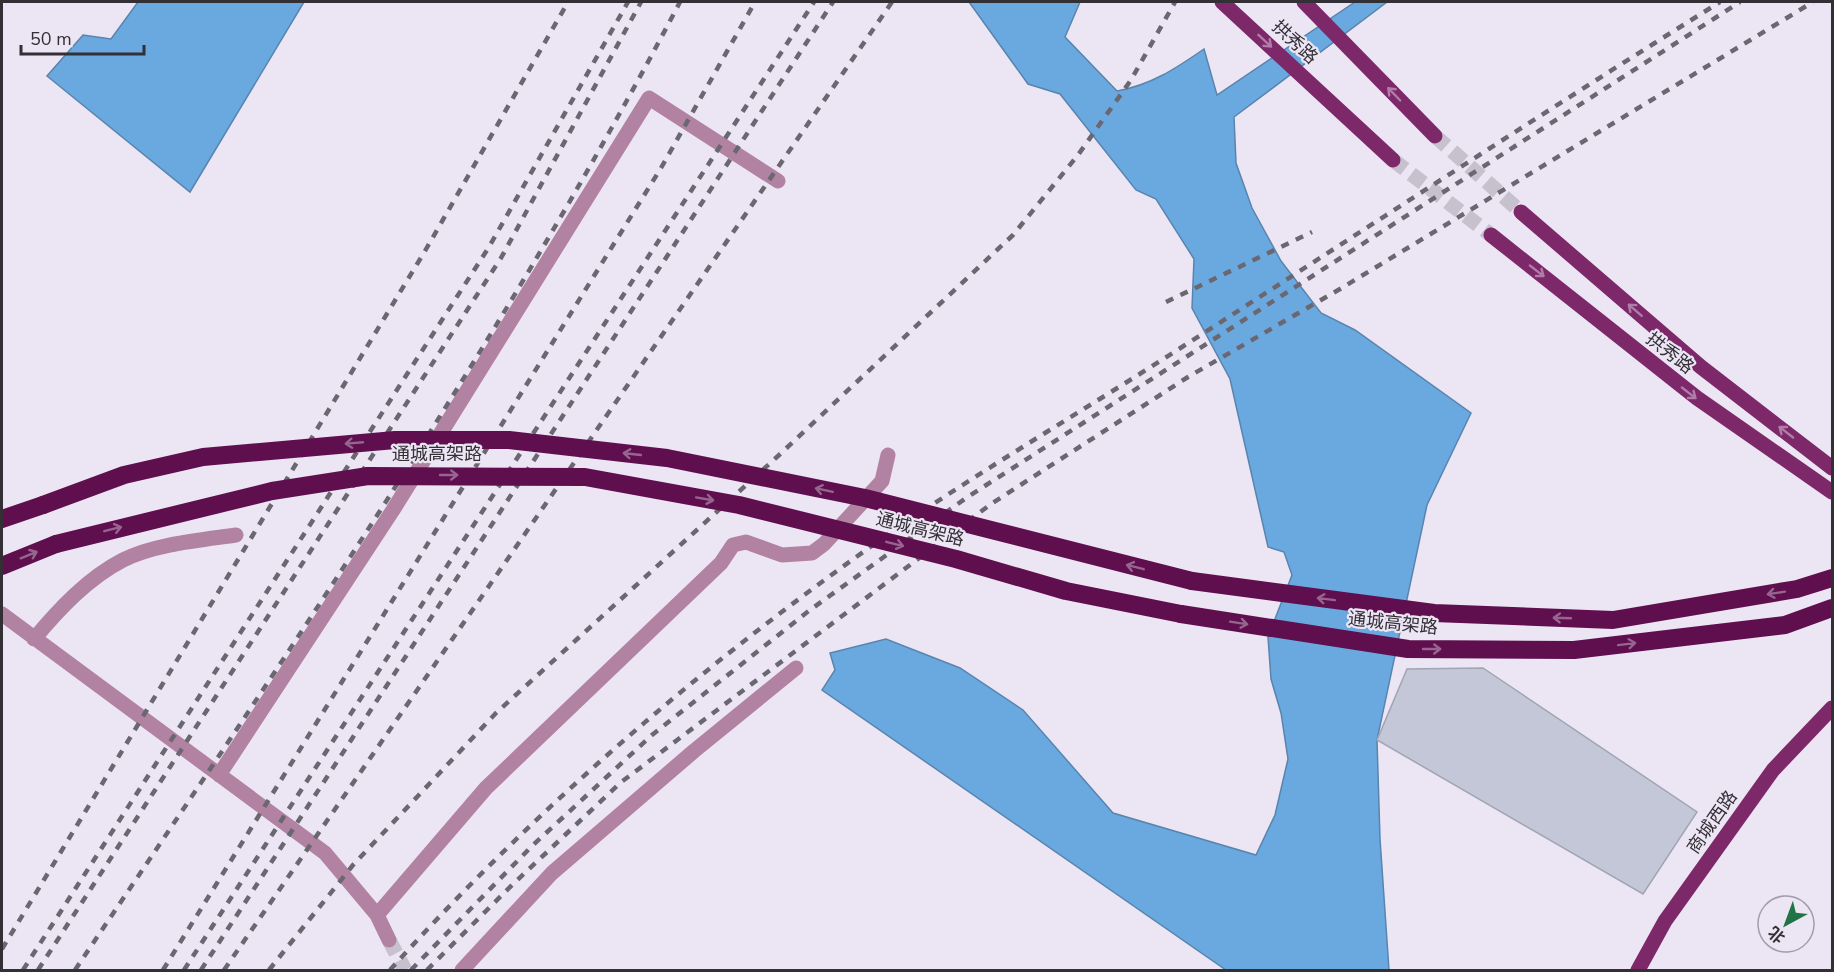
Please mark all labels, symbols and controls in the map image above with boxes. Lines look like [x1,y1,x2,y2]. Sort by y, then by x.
street label: 拱秀路 [1267,15,1323,69]
scale bar [21,18,144,56]
text: 50 m [30,27,72,51]
one-way arrow [1258,34,1273,48]
one-way arrow [1387,87,1402,102]
one-way arrow [1528,265,1544,278]
one-way arrow [1627,303,1642,317]
street label: 拱秀路 [1641,327,1699,379]
one-way arrow [1681,386,1697,399]
one-way arrow [1778,426,1794,439]
one-way arrow [345,438,365,449]
street label: 通城高架路 [392,442,482,466]
one-way arrow [623,448,643,459]
one-way arrow [438,469,458,481]
one-way arrow [815,484,834,495]
one-way arrow [694,494,714,505]
street label: 通城高架路 [873,506,967,552]
one-way arrow [103,523,122,534]
one-way arrow [885,538,904,550]
one-way arrow [19,549,37,560]
one-way arrow [1126,560,1145,572]
one-way arrow [1766,587,1786,598]
one-way arrow [1317,593,1337,604]
street label: 通城高架路 [1347,606,1439,640]
one-way arrow [1553,612,1573,623]
one-way arrow [1229,617,1249,628]
one-way arrow [1616,638,1636,649]
one-way arrow [1422,643,1442,655]
street label: 商城西路 [1682,786,1742,858]
north arrow [1756,894,1816,954]
text: 北 [1764,921,1790,948]

